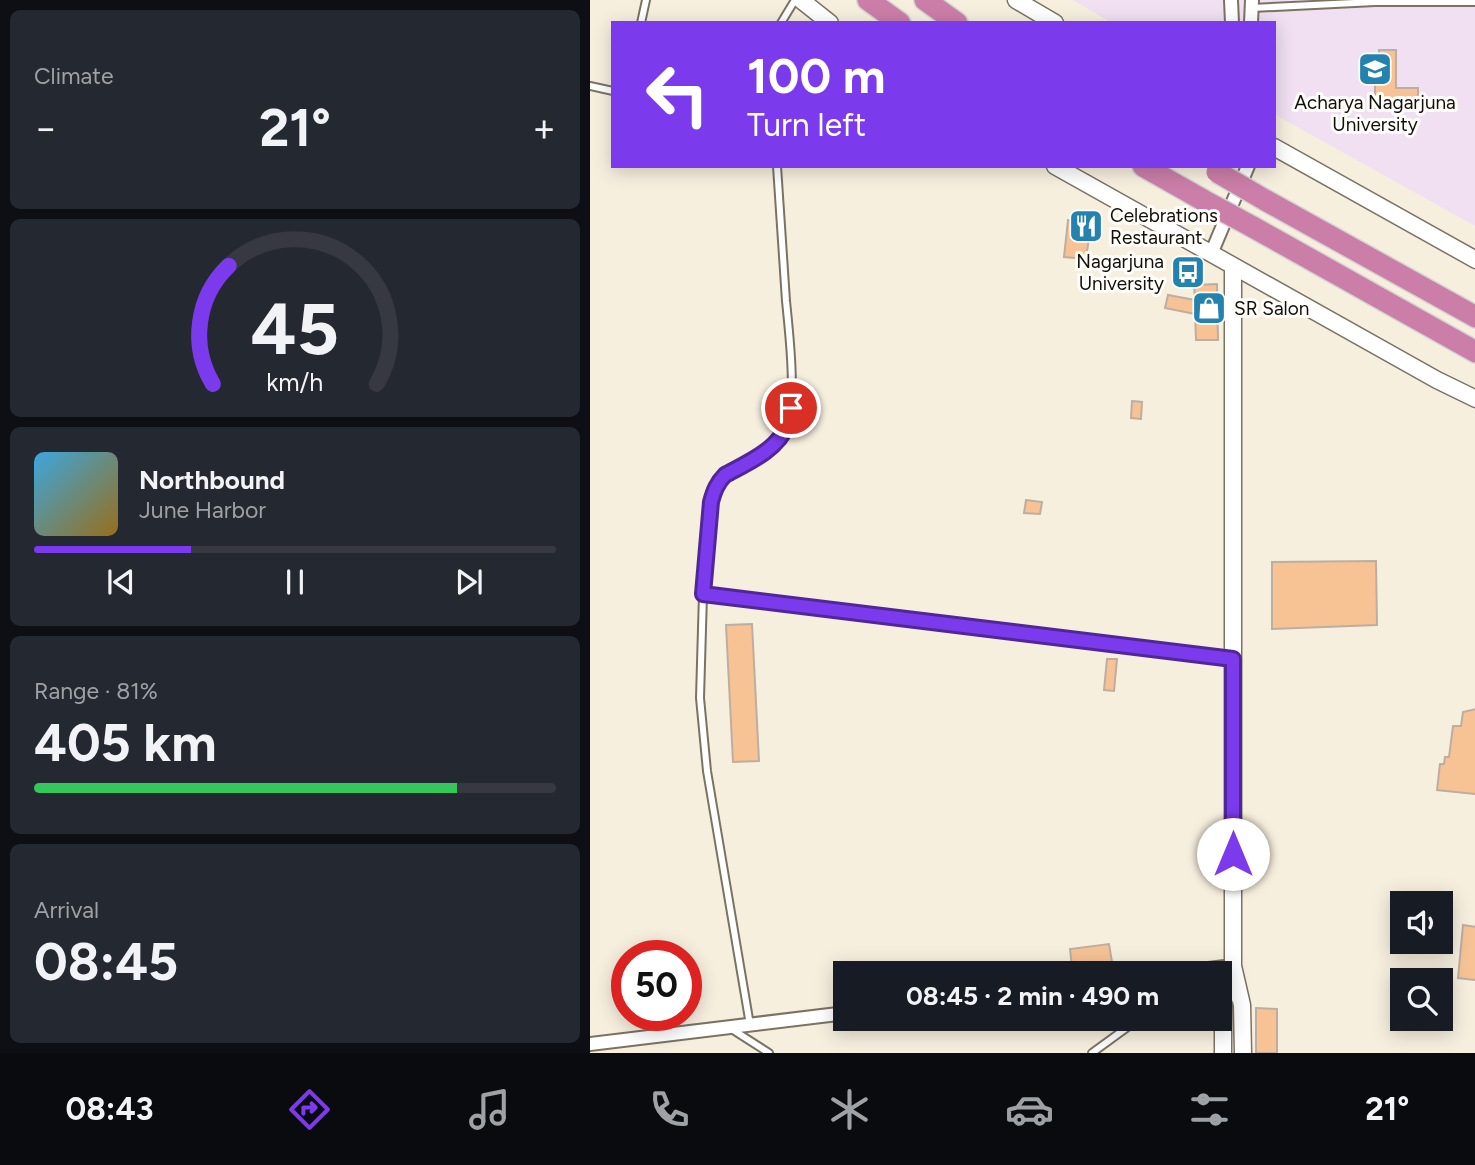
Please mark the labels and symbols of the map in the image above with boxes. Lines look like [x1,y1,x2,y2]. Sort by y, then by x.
school or university icon: Acharya Nagarjuna University [1356,50,1394,88]
place label: Acharya Nagarjuna University [1294,91,1456,136]
place label: Celebrations Restaurant [1110,204,1218,249]
restaurant icon: Celebrations Restaurant [1067,207,1105,245]
place label: Nagarjuna University [1076,250,1164,295]
bus stop icon: Nagarjuna University [1169,253,1207,291]
shop icon: SR Salon [1190,289,1228,327]
place label: SR Salon [1234,297,1309,320]
pin [761,378,821,438]
position arrow [1196,817,1270,891]
speed limit sign: 50 [611,940,702,1031]

